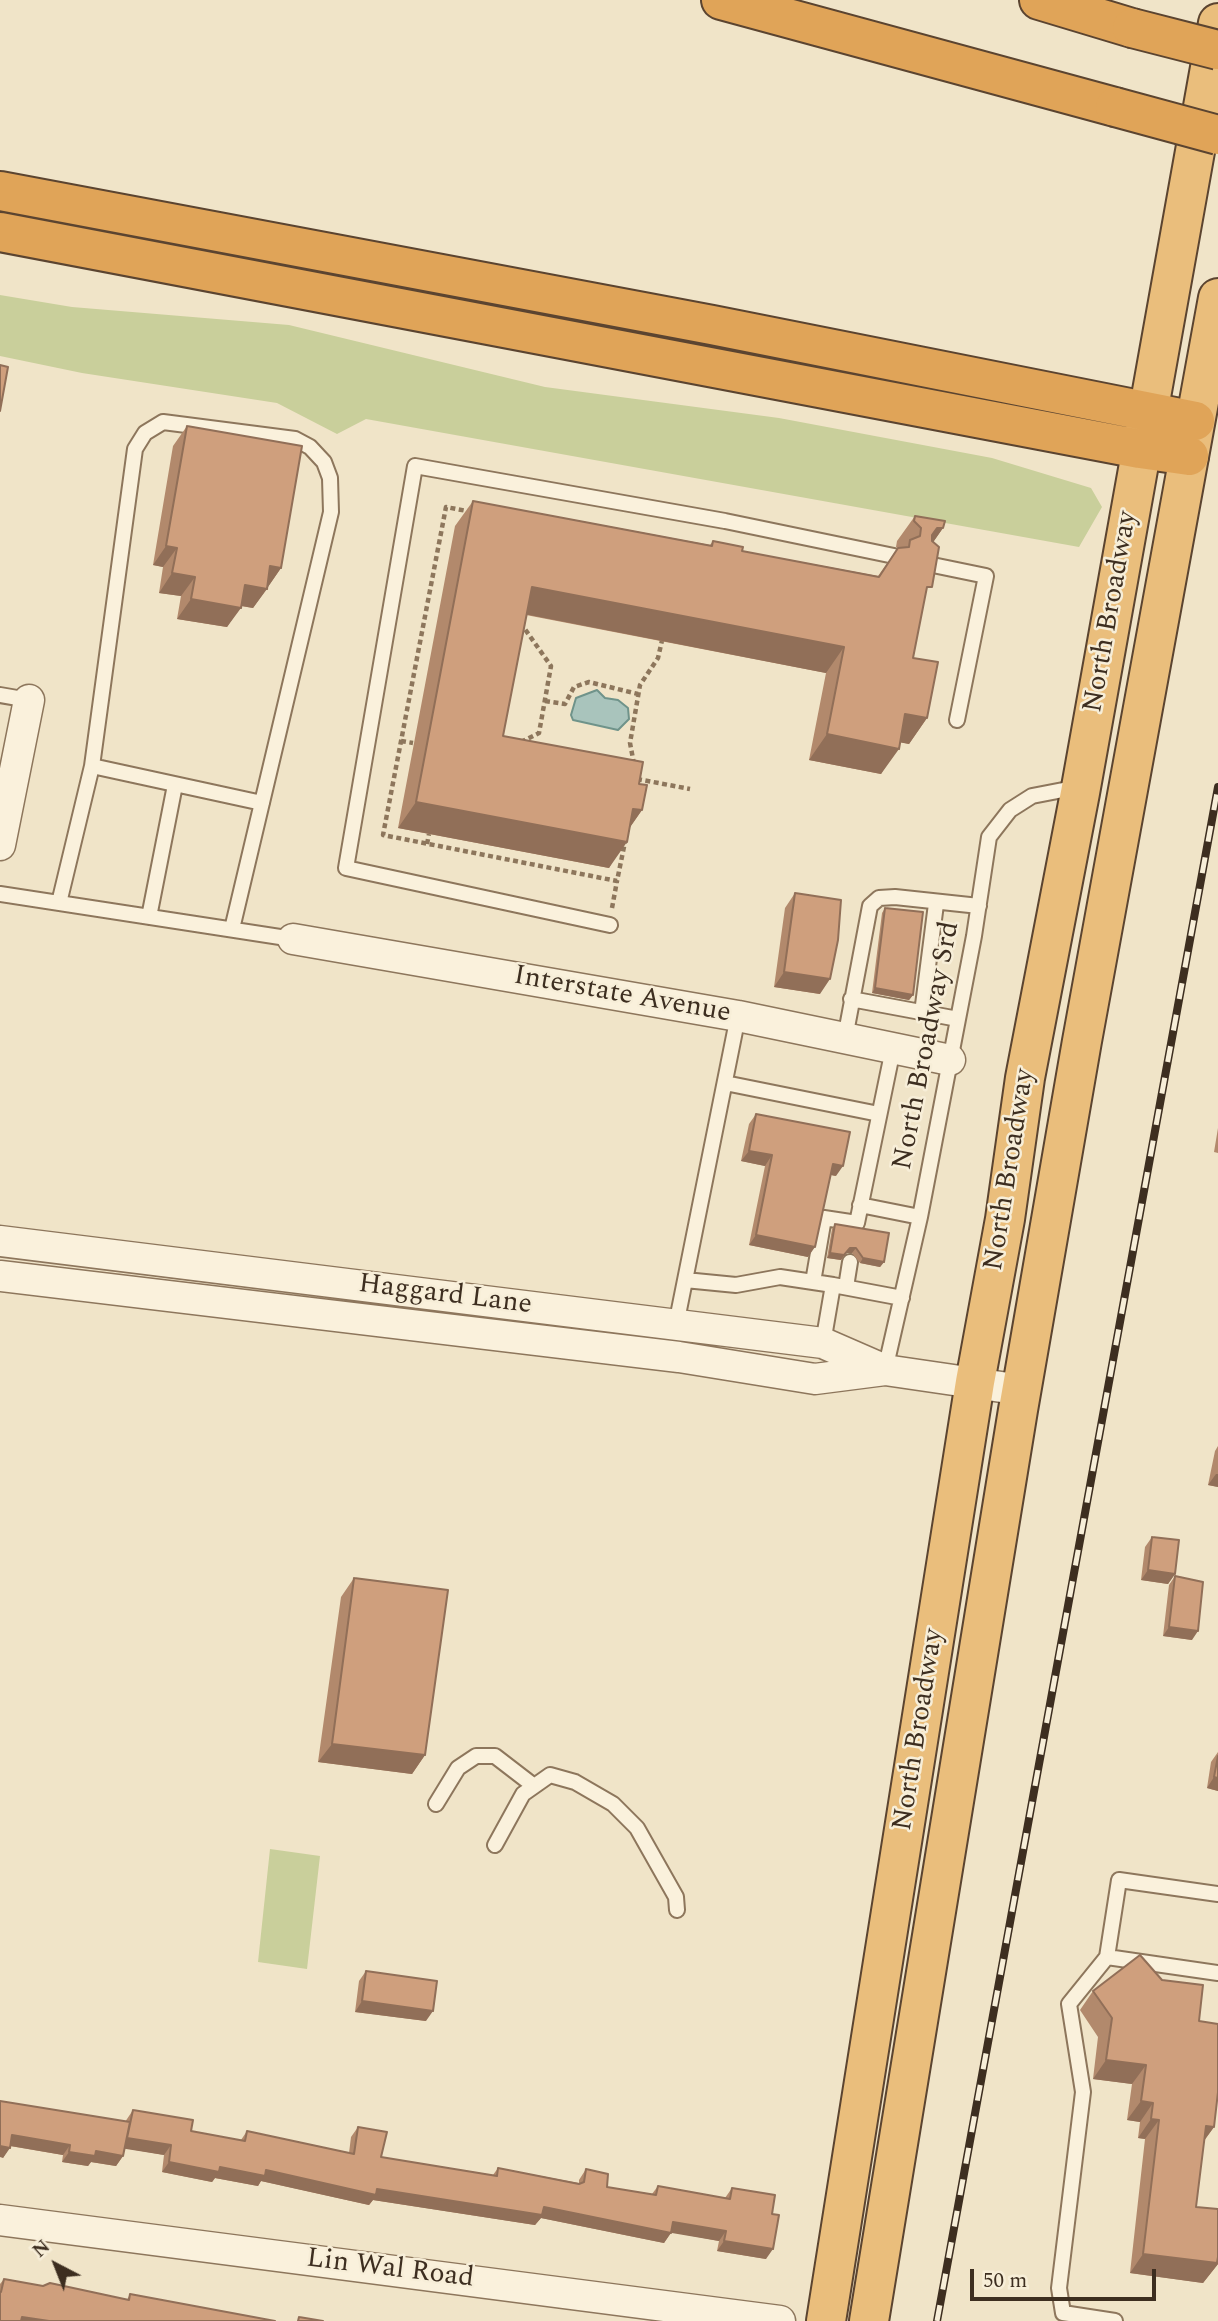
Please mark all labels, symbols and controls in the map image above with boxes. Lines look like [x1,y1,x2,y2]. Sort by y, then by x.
street label: North Broadway [1078,509,1146,715]
street label: North Broadway Srd [887,919,969,1173]
street label: Interstate Avenue [511,960,733,1032]
street label: North Broadway [978,1067,1044,1273]
street label: Haggard Lane [356,1269,534,1323]
street label: North Broadway [887,1627,953,1833]
north arrow [21,2230,91,2300]
text: N [26,2233,57,2265]
street label: Lin Wal Road [304,2243,476,2297]
scale bar [973,2254,1158,2298]
text: 50 m [983,2265,1027,2297]

